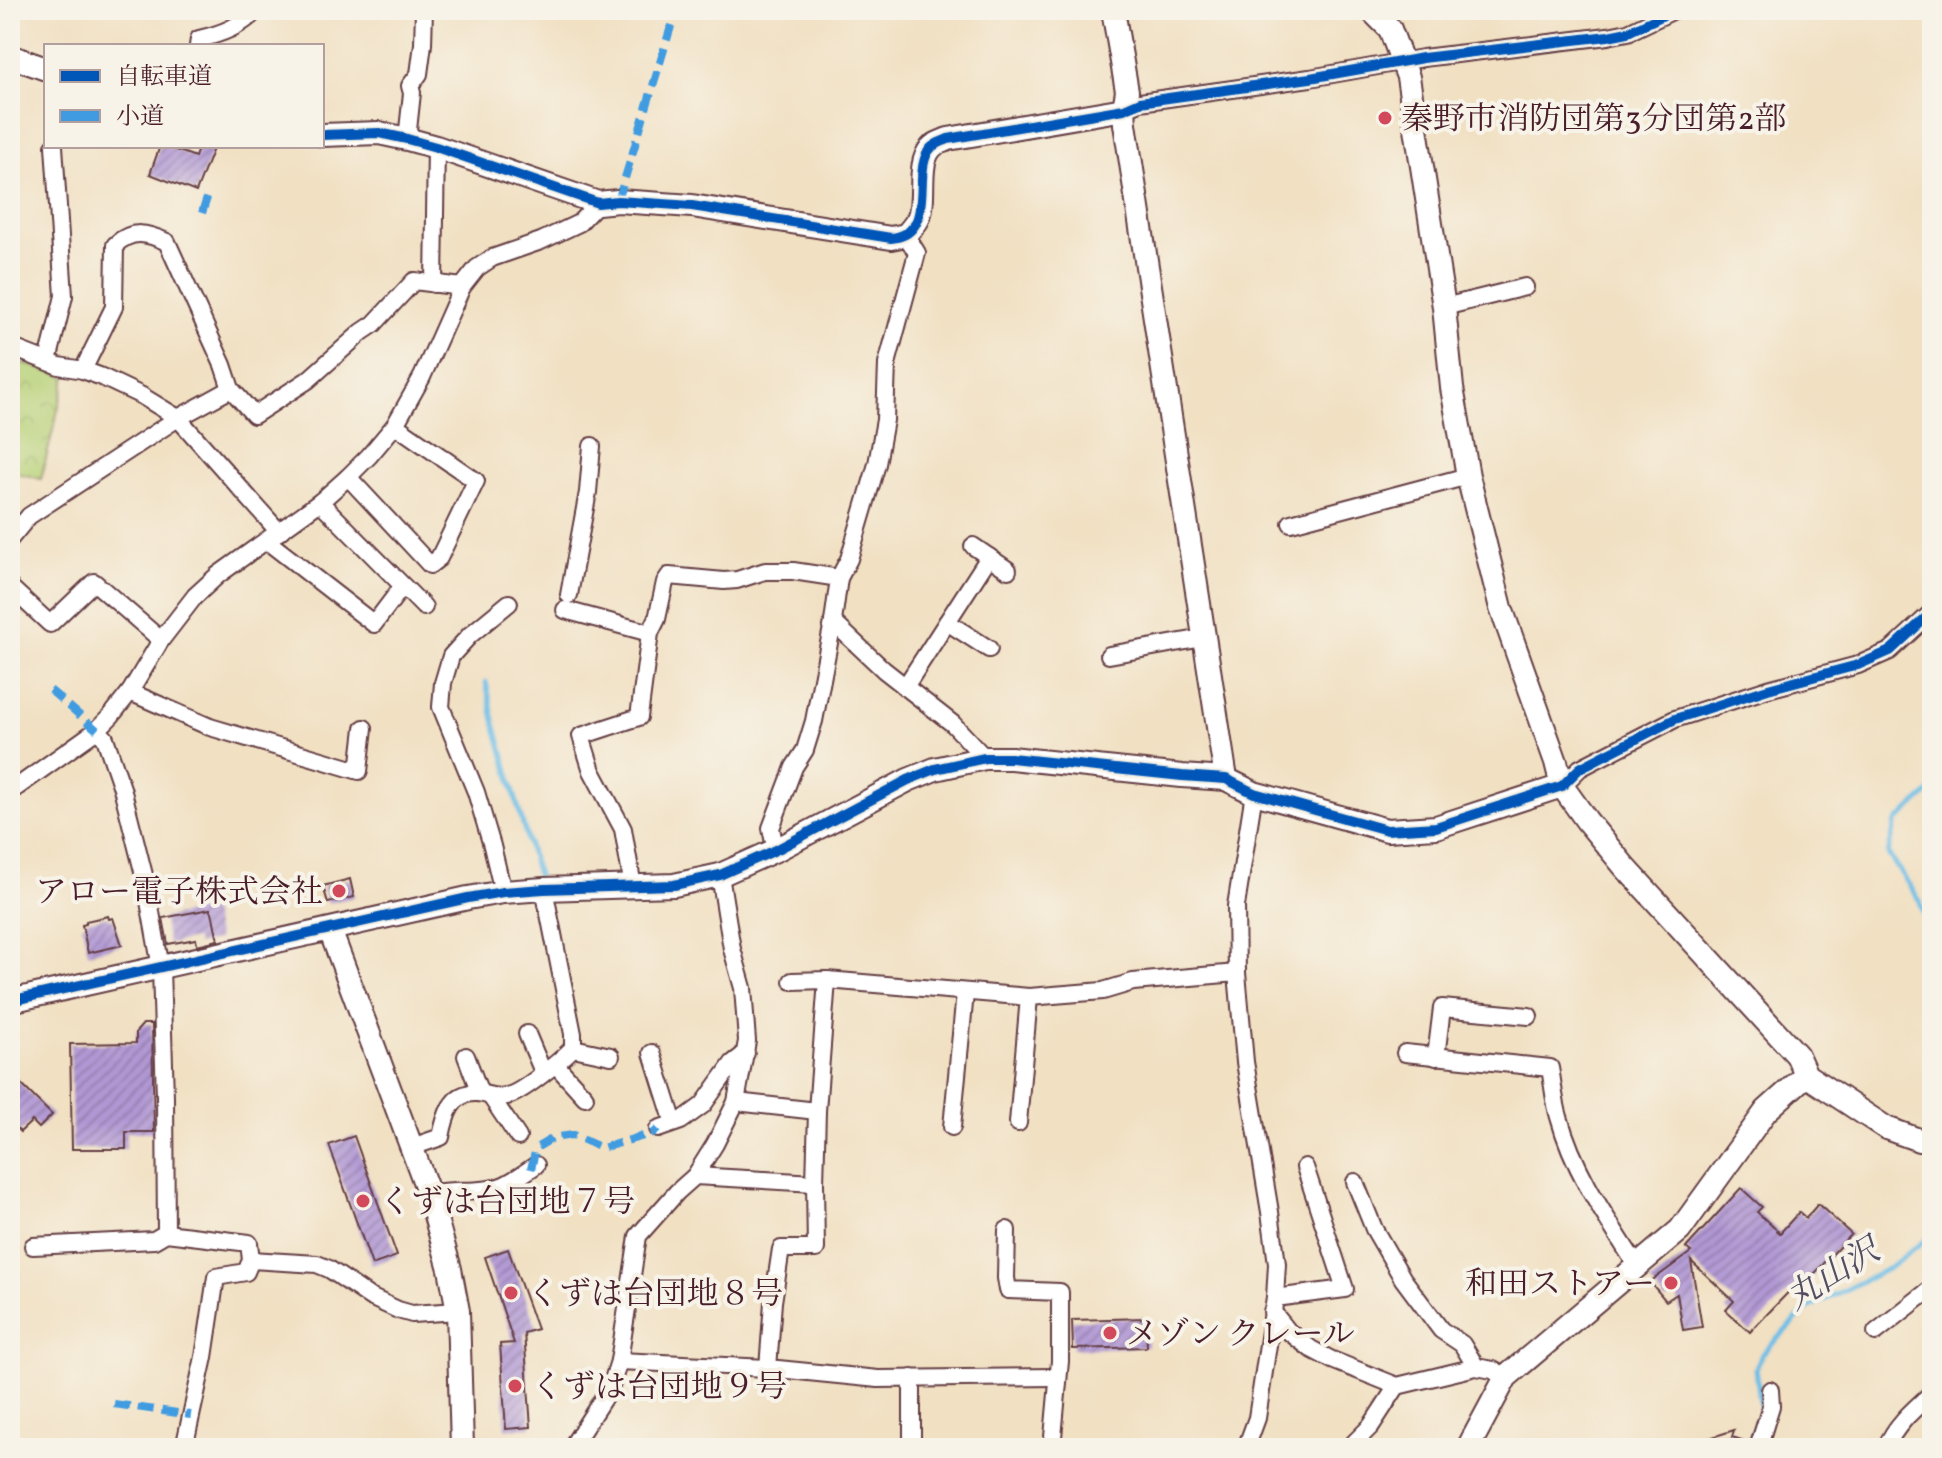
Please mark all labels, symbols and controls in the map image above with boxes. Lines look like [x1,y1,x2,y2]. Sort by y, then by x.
legend [44,44,324,148]
text: 自転車道 [116,61,212,95]
place label: 秦野市消防団第3分団第2部 [1401,99,1787,143]
text: 小道 [116,101,164,135]
marker: 秦野市消防団第3分団第2部 [1376,109,1394,127]
place label: アロー電子株式会社 [35,872,323,916]
marker: アロー電子株式会社 [330,882,348,900]
place label: くずは台団地７号 [379,1182,635,1226]
marker: くずは台団地７号 [354,1192,372,1210]
water label: 丸山沢 [1778,1227,1893,1323]
place label: 和田ストアー [1465,1264,1655,1308]
place label: くずは台団地８号 [527,1274,783,1318]
marker: 和田ストアー [1662,1274,1680,1292]
marker: くずは台団地８号 [502,1284,520,1302]
place label: メゾン クレール [1126,1314,1355,1358]
marker: メゾン クレール [1101,1324,1119,1342]
place label: くずは台団地９号 [531,1367,787,1411]
marker: くずは台団地９号 [506,1377,524,1395]

